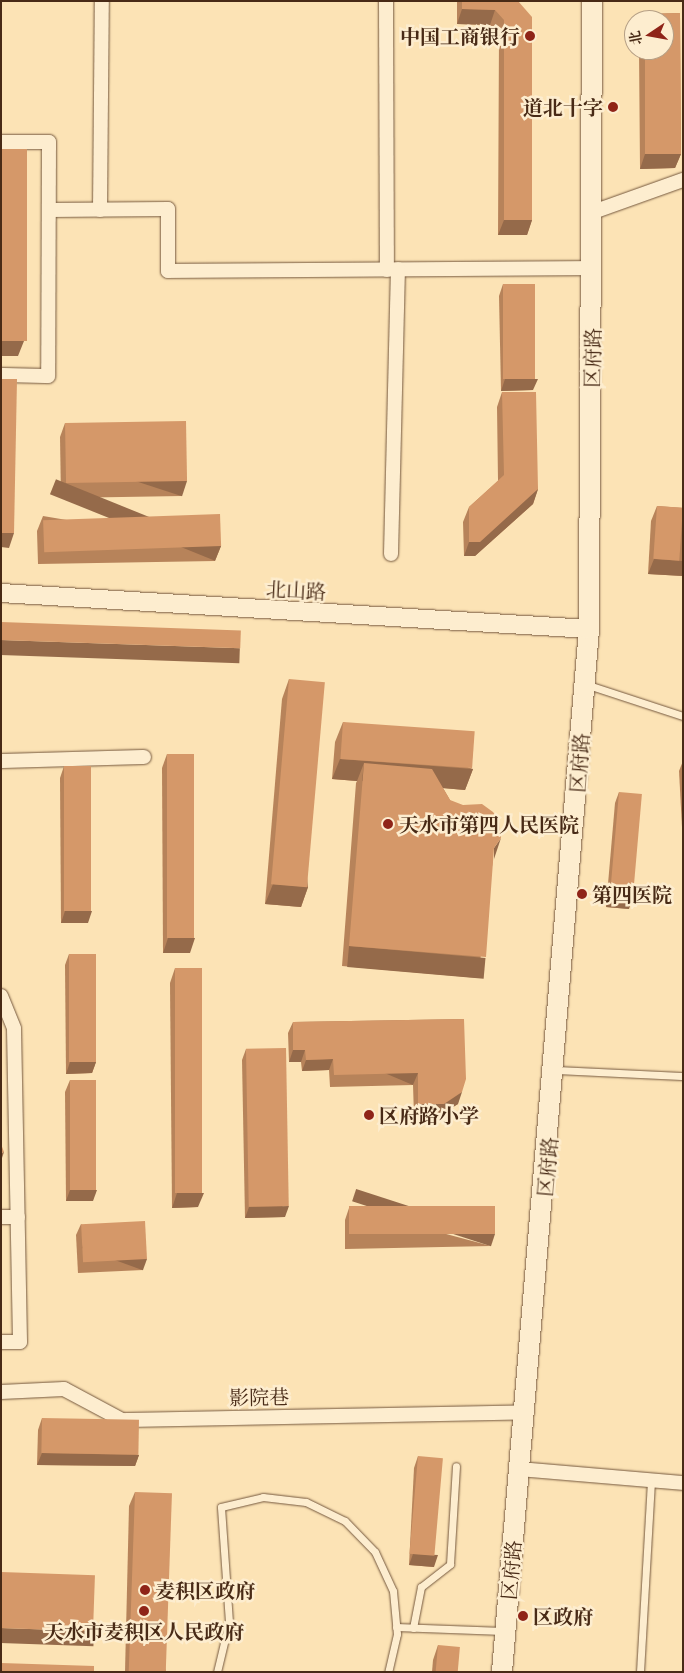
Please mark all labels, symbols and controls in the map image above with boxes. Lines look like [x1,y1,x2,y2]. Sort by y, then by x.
north arrow [624,10,674,60]
place label: 中国工商银行 [400,24,520,48]
text: 北 [624,29,647,47]
marker: 中国工商银行 [524,30,536,42]
place label: 道北十字 [523,95,603,119]
marker: 道北十字 [607,101,619,113]
street label: 区府路 [579,328,605,388]
street label: 北山路 [265,576,327,604]
street label: 区府路 [565,732,593,794]
place label: 天水市第四人民医院 [399,812,579,836]
marker: 天水市第四人民医院 [381,817,395,831]
place label: 第四医院 [592,882,672,906]
marker: 第四医院 [576,888,588,900]
place label: 区府路小学 [379,1103,479,1127]
marker: 区府路小学 [363,1109,375,1121]
street label: 区府路 [532,1136,562,1198]
street label: 影院巷 [229,1384,289,1410]
street label: 区府路 [496,1539,526,1601]
place label: 麦积区政府 [155,1578,255,1602]
marker: 麦积区政府 [139,1584,151,1596]
place label: 区政府 [533,1604,593,1628]
marker: 天水市麦积区人民政府 [138,1605,150,1617]
marker: 区政府 [517,1610,529,1622]
place label: 天水市麦积区人民政府 [44,1619,244,1643]

